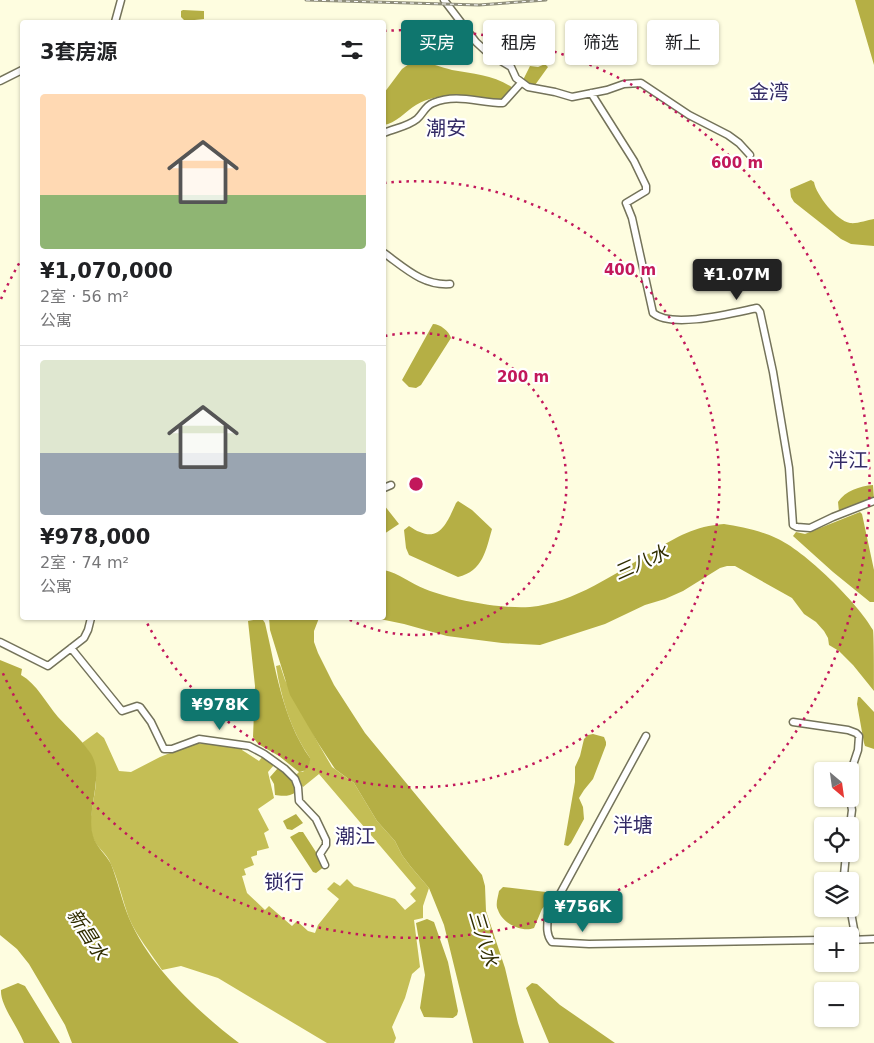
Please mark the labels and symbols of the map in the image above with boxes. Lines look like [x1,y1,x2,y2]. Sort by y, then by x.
district label: 金湾 [749,80,789,104]
district label: 潮安 [426,116,466,140]
text: 600 m [711,154,763,172]
pin: ¥1.07M [696,258,778,301]
text: 400 m [604,261,656,279]
text: 200 m [497,368,549,386]
district label: 泮江 [828,448,868,472]
centre of rings [407,475,425,493]
water label: 三八水 [610,540,672,584]
pin: ¥978K [185,688,255,731]
north arrow [814,762,859,808]
district label: 泮塘 [613,813,653,837]
district label: 潮江 [335,824,375,848]
district label: 锁行 [264,870,304,894]
pin: ¥756K [548,890,618,933]
water label: 新昌水 [63,904,113,965]
water label: 三八水 [465,908,503,969]

